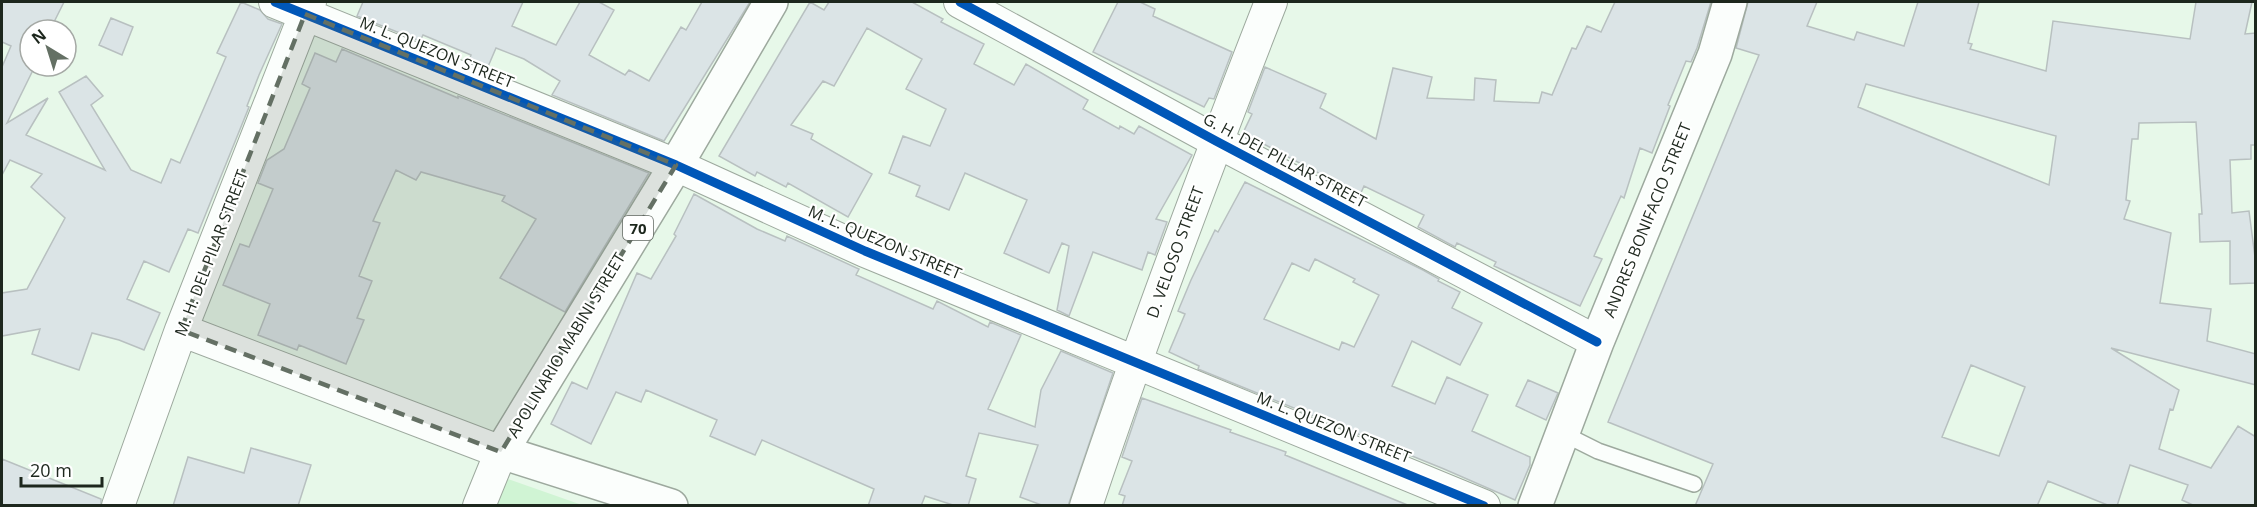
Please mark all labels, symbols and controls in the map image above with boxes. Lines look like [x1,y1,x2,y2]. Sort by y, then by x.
street label: M. L. QUEZON STREET [357,11,517,93]
north arrow [18,18,78,78]
text: N [27,24,51,49]
street label: G. H. DEL PILLAR STREET [1199,108,1371,213]
street label: ANDRES BONIFACIO STREET [1598,119,1696,321]
street label: M. H. DEL PILAR STREET [169,166,253,339]
street label: D. VELOSO STREET [1141,183,1209,321]
street label: M. L. QUEZON STREET [805,200,965,284]
road number: 70 [623,216,653,240]
street label: APOLINARIO MABINI STREET [502,248,630,442]
street label: M. L. QUEZON STREET [1254,386,1414,468]
scale bar [21,450,102,488]
text: 20 m [30,458,72,482]

